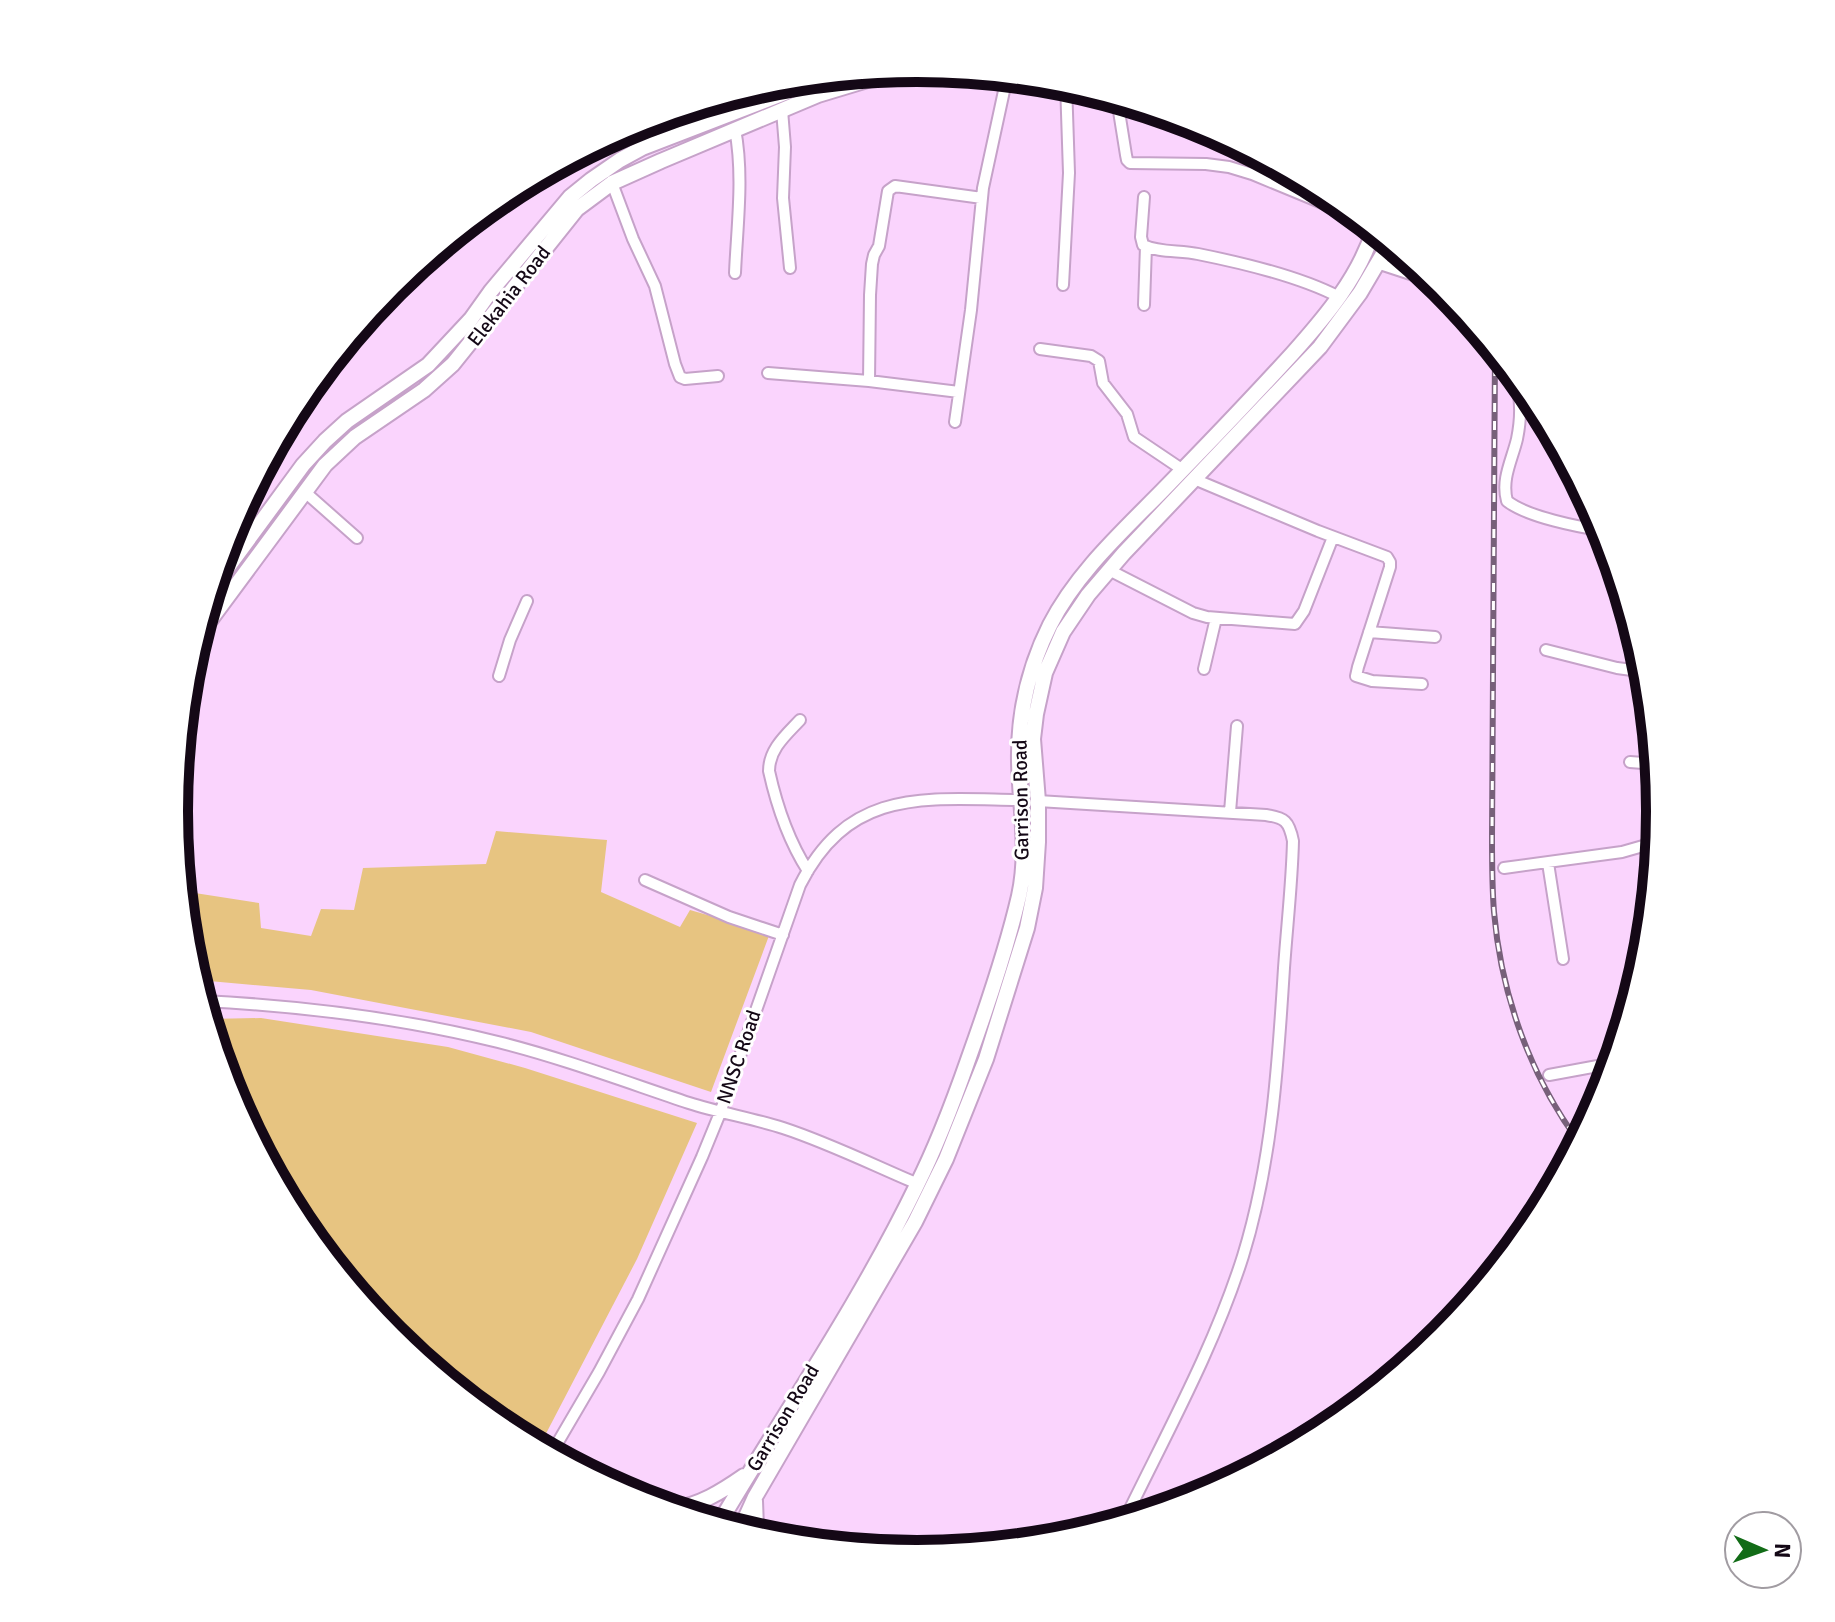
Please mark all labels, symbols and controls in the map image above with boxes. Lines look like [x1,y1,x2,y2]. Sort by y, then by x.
street label: Elekahia Road [462,241,556,351]
street label: Garrison Road [1007,739,1035,861]
street label: NNSC Road [711,1007,767,1107]
street label: Garrison Road [741,1360,825,1476]
north arrow [1723,1510,1803,1590]
text: N [1769,1543,1796,1559]

